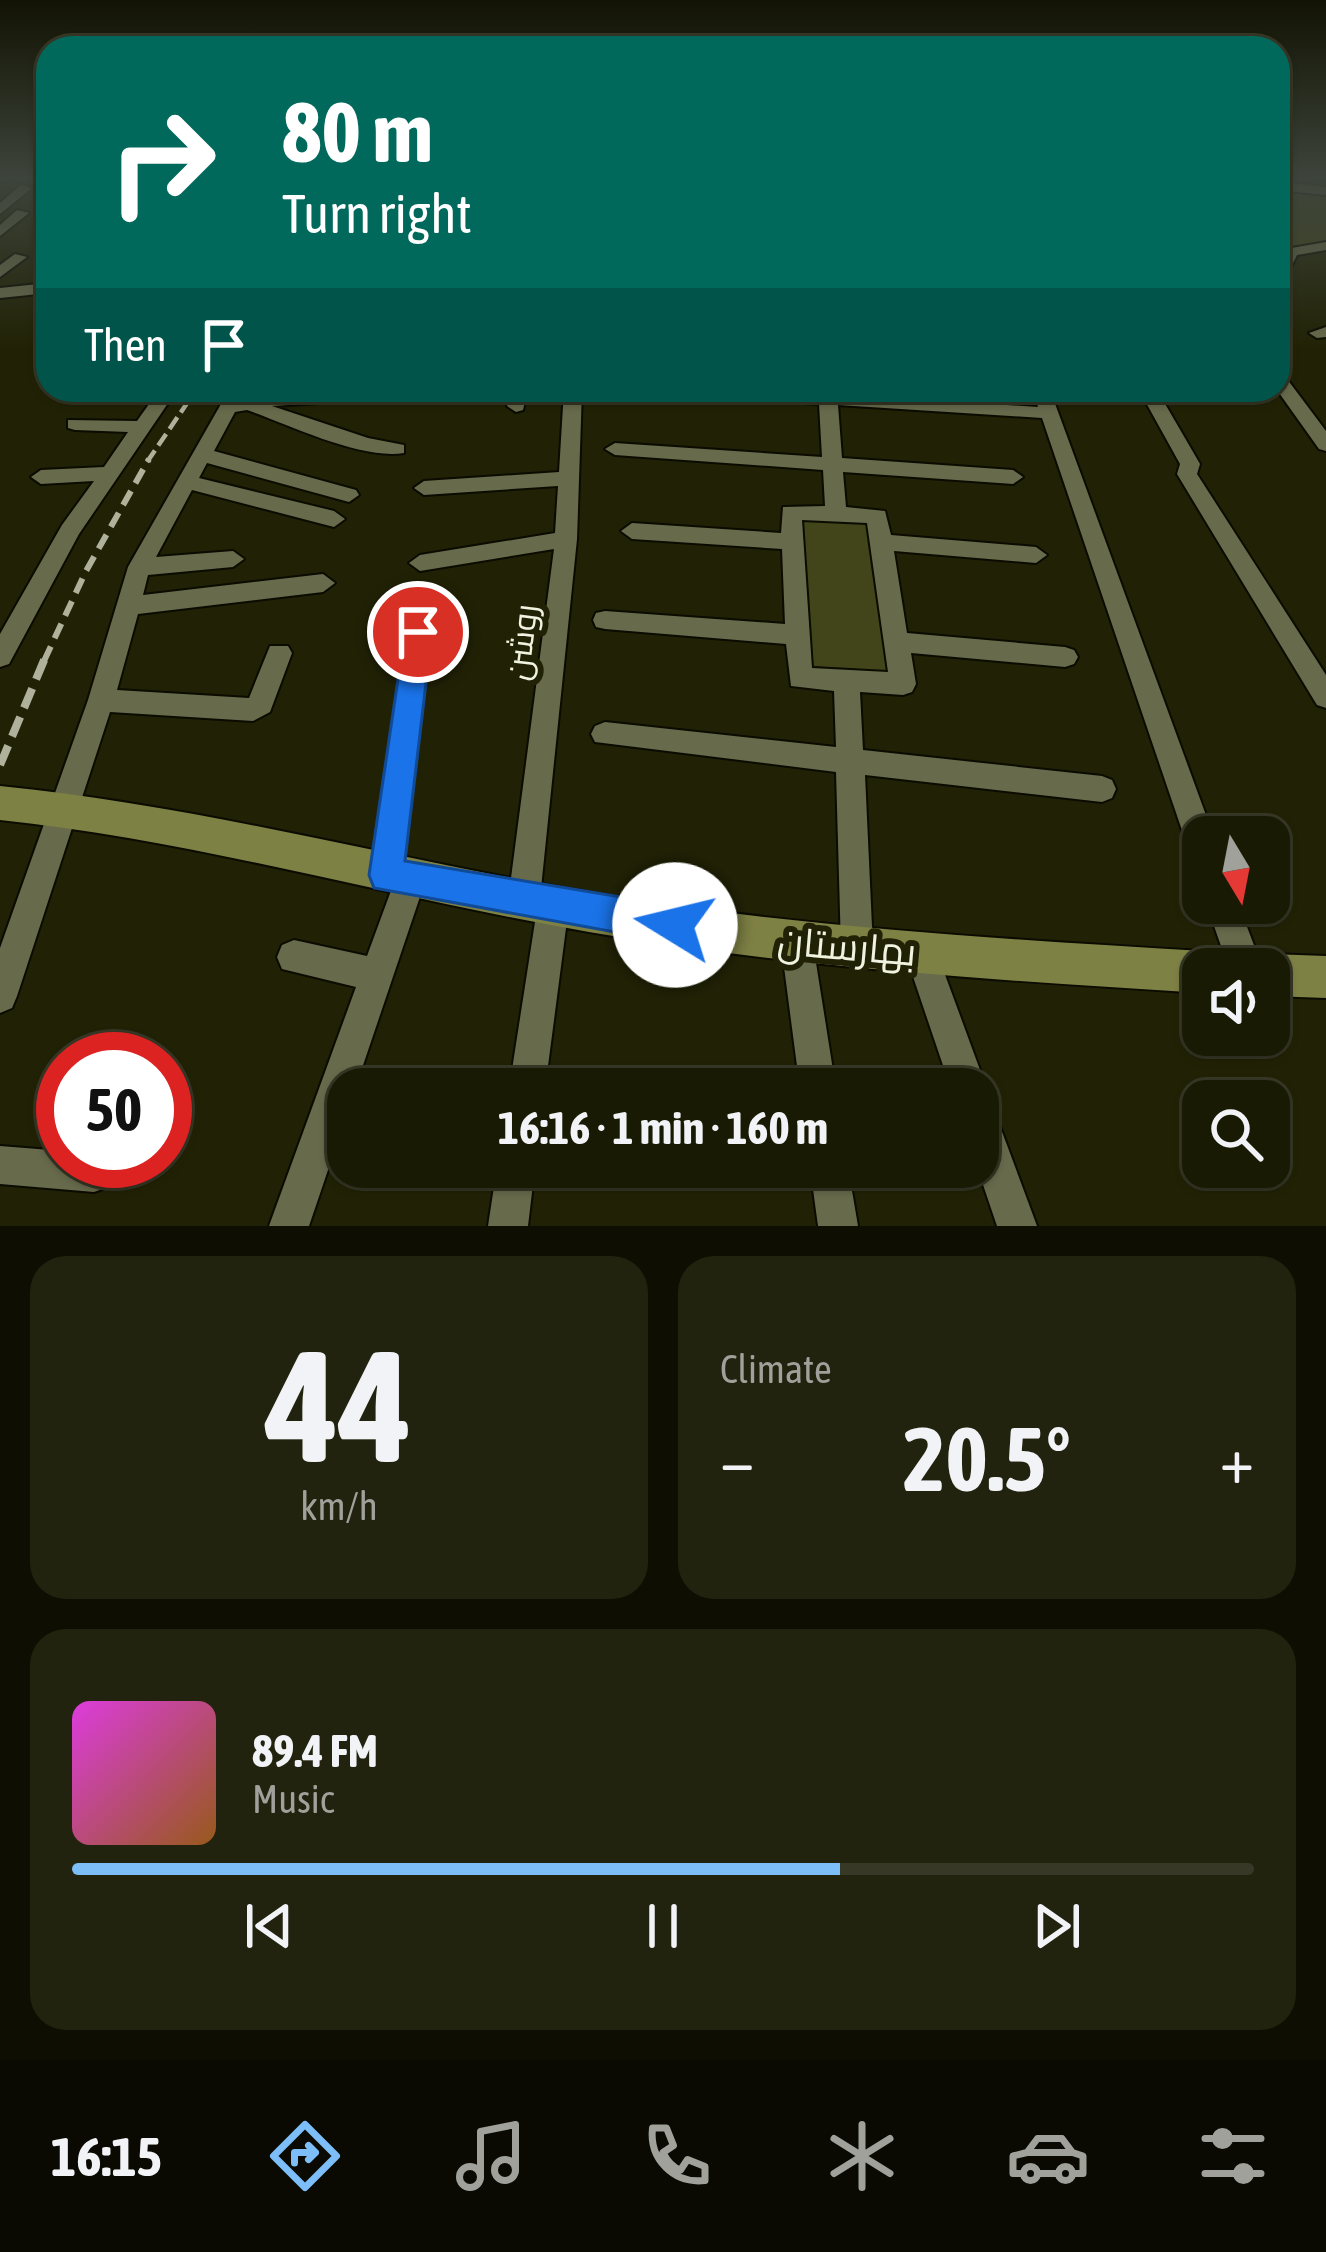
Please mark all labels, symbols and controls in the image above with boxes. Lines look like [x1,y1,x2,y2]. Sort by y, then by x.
icon: right [84,84,240,240]
text: 80 m [282,84,433,180]
text: Turn right [282,183,472,244]
icon: arrive [191,312,257,378]
text: Then [84,319,167,371]
pin [367,581,469,683]
icon: arrive [385,599,451,665]
street label: روشن [497,602,547,683]
north arrow [1182,816,1290,924]
map controls [1182,816,1290,1188]
position arrow [612,862,738,988]
street label: بهارستان [776,918,918,976]
button: sound [1182,948,1290,1056]
speed limit sign: 50 [36,1032,192,1188]
button: search [1182,1080,1290,1188]
text: 16:16 · 1 min · 160 m [498,1102,828,1154]
text: 44 [266,1316,412,1495]
text: Climate [720,1347,832,1391]
text: 20.5° [903,1407,1071,1510]
text: − [720,1421,754,1497]
text: + [1220,1421,1254,1497]
text: km/h [300,1484,378,1528]
text: 89.4 FM [252,1725,378,1777]
text: Music [252,1777,334,1821]
icon: previous [236,1893,302,1959]
icon: pause [630,1893,696,1959]
icon: next [1024,1893,1090,1959]
icon: directions [263,2114,347,2198]
icon: music [449,2114,533,2198]
icon: phone [635,2114,719,2198]
icon: climate [820,2114,904,2198]
icon: car [1006,2114,1090,2198]
icon: filters [1191,2114,1275,2198]
text: 16:15 [51,2126,162,2187]

